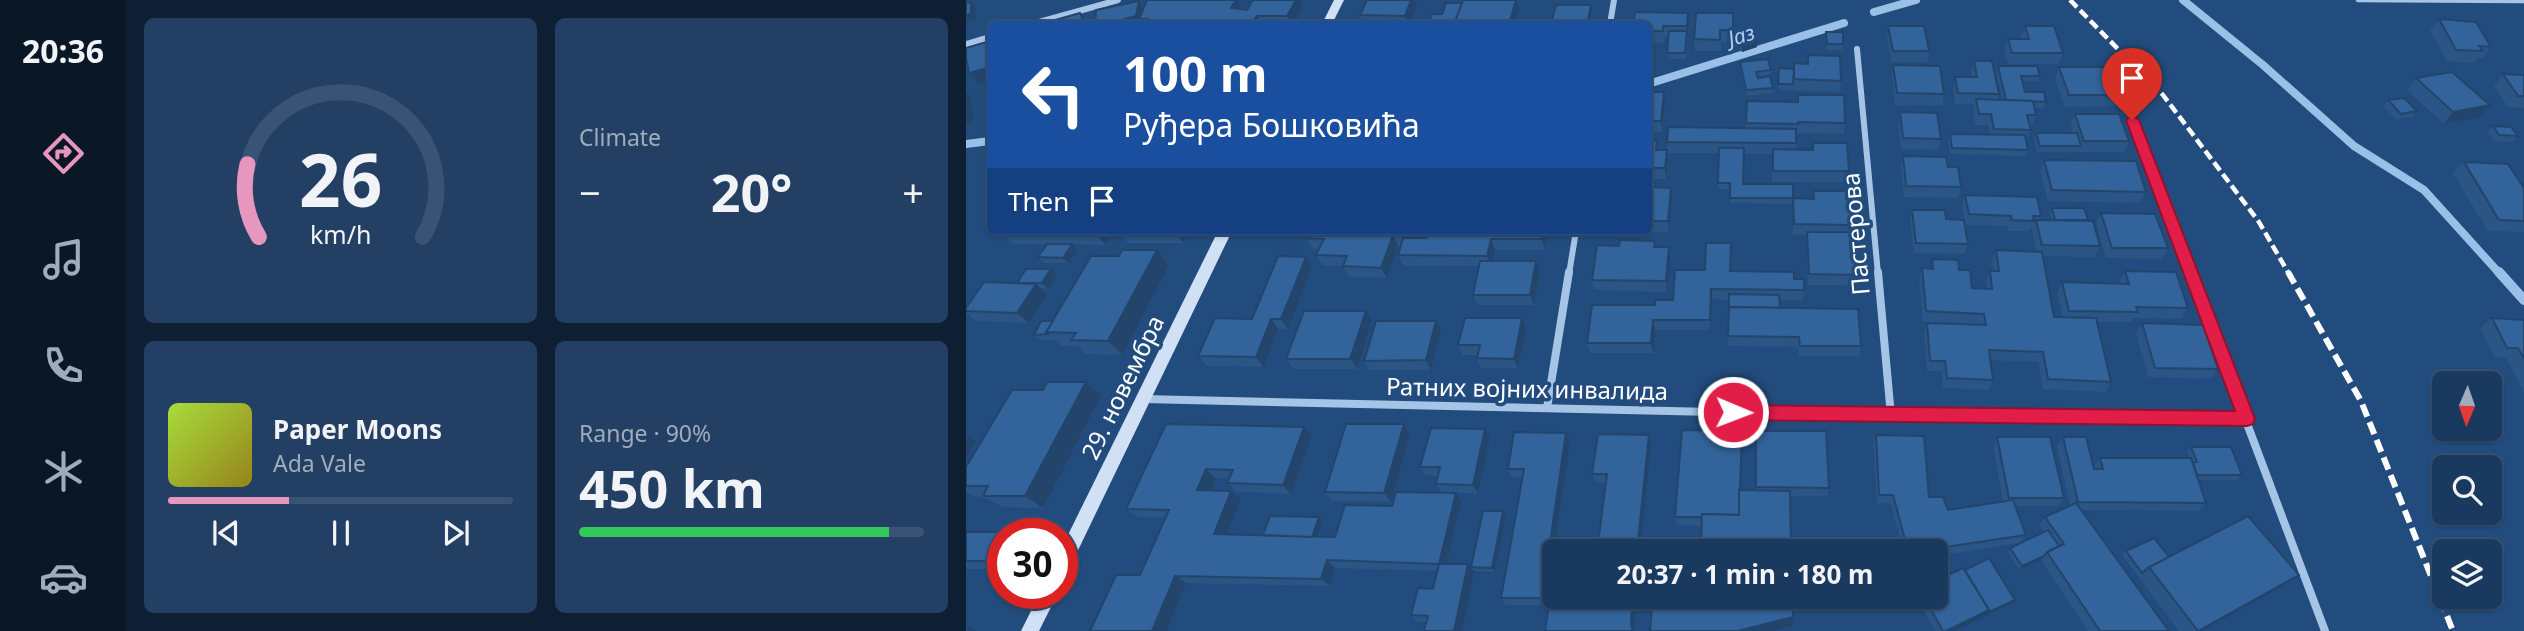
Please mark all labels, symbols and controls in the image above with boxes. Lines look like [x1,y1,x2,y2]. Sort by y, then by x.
water label: Јаз [1720,18,1758,54]
text: 20:36 [22,29,104,72]
text: 100 m [1123,40,1268,106]
pin [2102,48,2162,120]
icon: left [1008,49,1099,140]
icon: arrive [2113,59,2151,97]
text: Руђера Бошковића [1123,103,1420,146]
text: Climate [579,121,661,153]
icon: directions [39,129,88,178]
text: 26 [299,129,382,228]
text: 20° [711,156,792,227]
text: − [579,166,601,218]
text: + [902,166,924,218]
street label: Пастерова [1833,171,1877,297]
icon: arrive [1083,182,1121,220]
text: Then [1008,183,1069,219]
text: km/h [310,216,371,250]
icon: music [39,235,88,284]
street label: 29. новембра [1073,309,1171,465]
icon: phone [39,341,88,390]
street label: Ратних војних инвалида [1386,369,1668,407]
north arrow [2432,371,2502,441]
map controls [2432,371,2502,609]
position arrow [1696,375,1770,449]
text: Paper Moons [273,411,442,447]
text: Range · 90% [579,417,711,449]
icon: climate [39,447,88,496]
text: Ada Vale [273,447,366,479]
text: 450 km [579,452,765,523]
button: search [2432,455,2502,525]
icon: previous [207,514,245,552]
icon: pause [322,514,360,552]
icon: next [437,514,475,552]
speed limit sign: 30 [987,518,1078,609]
button: layers [2432,539,2502,609]
icon: car [39,553,88,602]
text: 20:37 · 1 min · 180 m [1617,556,1873,592]

